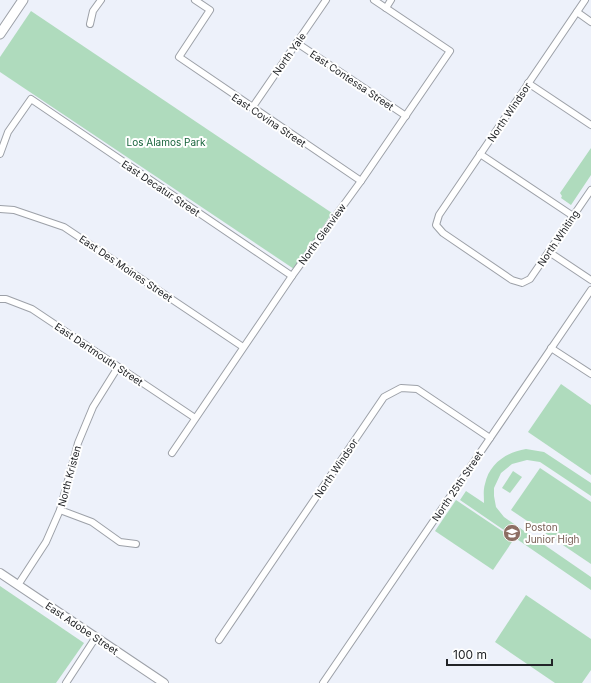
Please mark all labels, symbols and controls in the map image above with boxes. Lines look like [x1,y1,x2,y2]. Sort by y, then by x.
street label: North Yale [270,30,308,78]
street label: East Contessa Street [308,48,397,113]
street label: North Windsor [485,80,533,144]
street label: East Covina Street [230,91,309,150]
park label: Los Alamos Park [127,136,206,148]
street label: East Decatur Street [120,157,203,219]
street label: North Glenview [296,201,348,267]
street label: North Whiting [535,208,581,268]
street label: East Des Moines Street [77,232,175,304]
street label: East Dartmouth Street [53,320,146,388]
street label: North Windsor [312,436,360,500]
street label: North Kristen [55,444,83,508]
street label: North 25th Street [429,448,485,523]
place label: Poston Junior High [525,521,580,545]
school or university icon: Poston Junior High [502,523,522,543]
street label: East Adobe Street [43,599,121,657]
scale bar [447,641,552,667]
text: 100 m [453,647,487,662]

